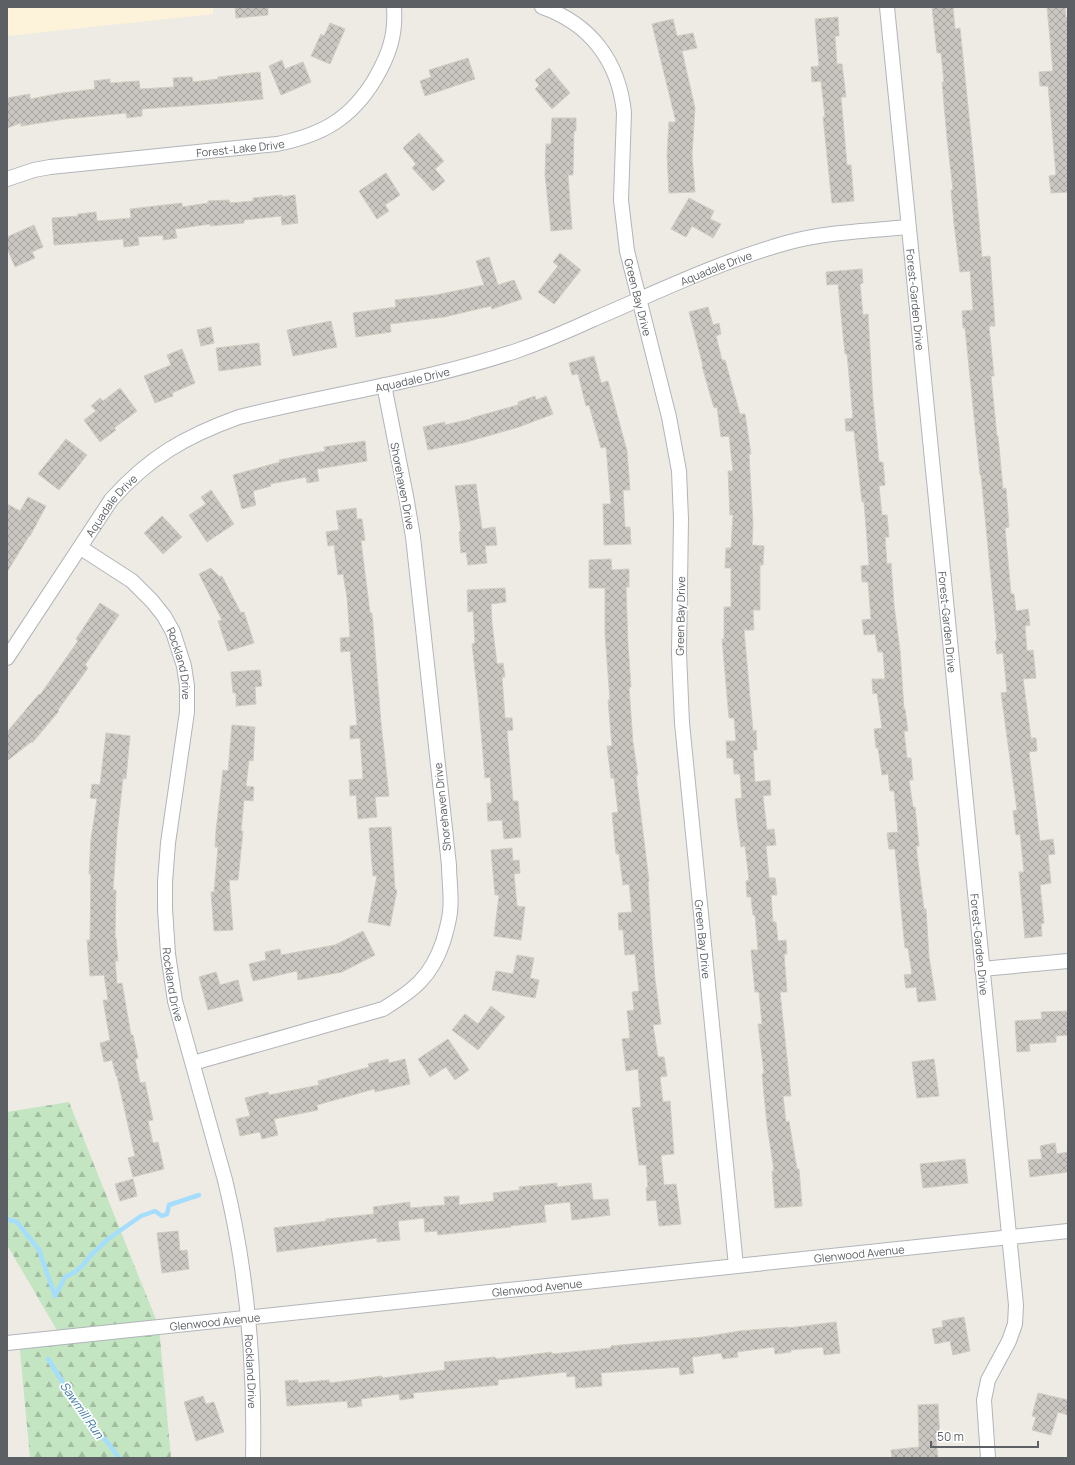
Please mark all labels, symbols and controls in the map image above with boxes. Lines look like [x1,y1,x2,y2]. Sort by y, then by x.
street label: Forest-Lake Drive [196,135,286,160]
street label: Aquadale Drive [678,247,754,288]
street label: Forest-Garden Drive [904,248,929,352]
street label: Green Bay Drive [622,257,656,338]
street label: Aquadale Drive [374,363,452,395]
street label: Shorehaven Drive [387,441,419,531]
street label: Aquadale Drive [82,470,140,539]
street label: Forest-Garden Drive [936,570,961,674]
street label: Green Bay Drive [672,576,688,656]
street label: Rockland Drive [164,624,195,700]
street label: Shorehaven Drive [430,762,454,852]
street label: Forest-Garden Drive [968,893,993,996]
street label: Green Bay Drive [692,899,715,980]
street label: Rockland Drive [160,947,188,1023]
street label: Glenwood Avenue [813,1241,906,1265]
street label: Glenwood Avenue [491,1275,584,1299]
street label: Glenwood Avenue [169,1309,261,1333]
street label: Rockland Drive [242,1333,261,1409]
water label: Sawmill Run [56,1378,108,1443]
scale bar [931,1423,1038,1449]
text: 50 m [937,1428,964,1445]

